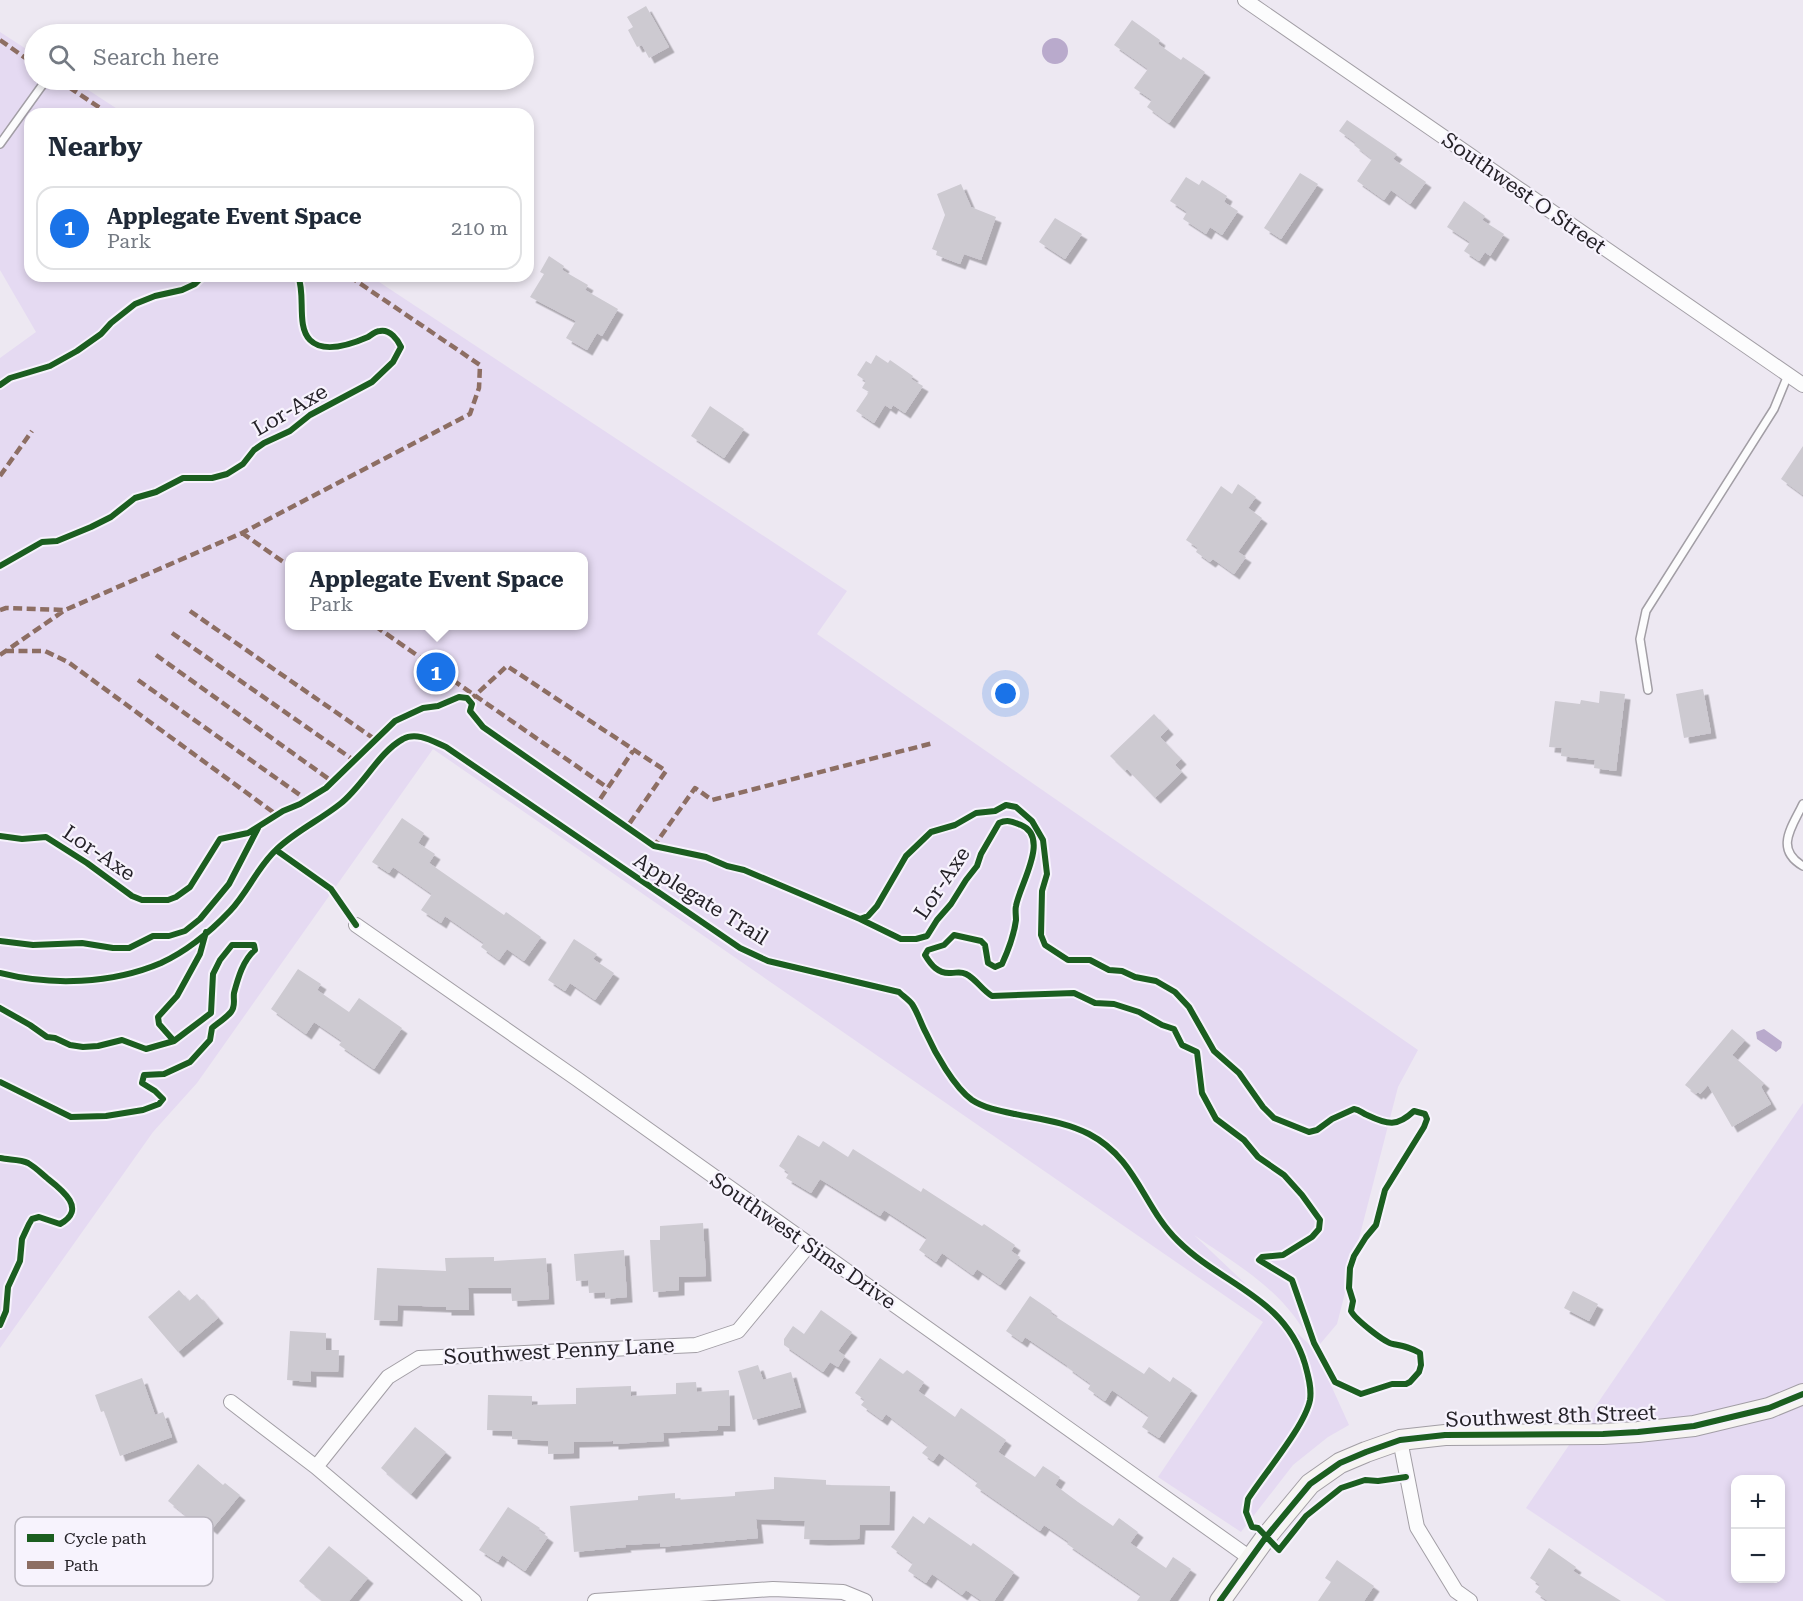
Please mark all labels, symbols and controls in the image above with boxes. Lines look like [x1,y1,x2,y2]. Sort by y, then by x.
search box [24,24,534,90]
icon: search [45,41,78,74]
text: Search here [93,45,219,70]
street label: Southwest O Street [1437,127,1611,259]
text: Nearby [48,132,142,162]
text: Applegate Event Space [107,204,362,229]
text: 1 [64,216,75,240]
text: 210 m [451,216,508,240]
text: Park [107,229,151,253]
street label: Lor-Axe [249,379,331,441]
popup [285,552,588,630]
text: Applegate Event Space [309,567,564,592]
text: Park [309,592,353,616]
pin: 1 [416,650,456,694]
your location [991,679,1020,708]
street label: Lor-Axe [58,820,140,886]
street label: Lor-Axe [909,842,975,924]
street label: Applegate Trail [629,848,773,950]
street label: Southwest Sims Drive [706,1168,900,1314]
street label: Southwest Penny Lane [443,1333,675,1369]
street label: Southwest 8th Street [1445,1400,1657,1432]
map controls [1731,1475,1785,1583]
button: + [1731,1475,1785,1529]
legend [15,1517,213,1586]
text: Cycle path [64,1529,147,1548]
button: − [1731,1529,1785,1583]
text: Path [64,1556,99,1575]

